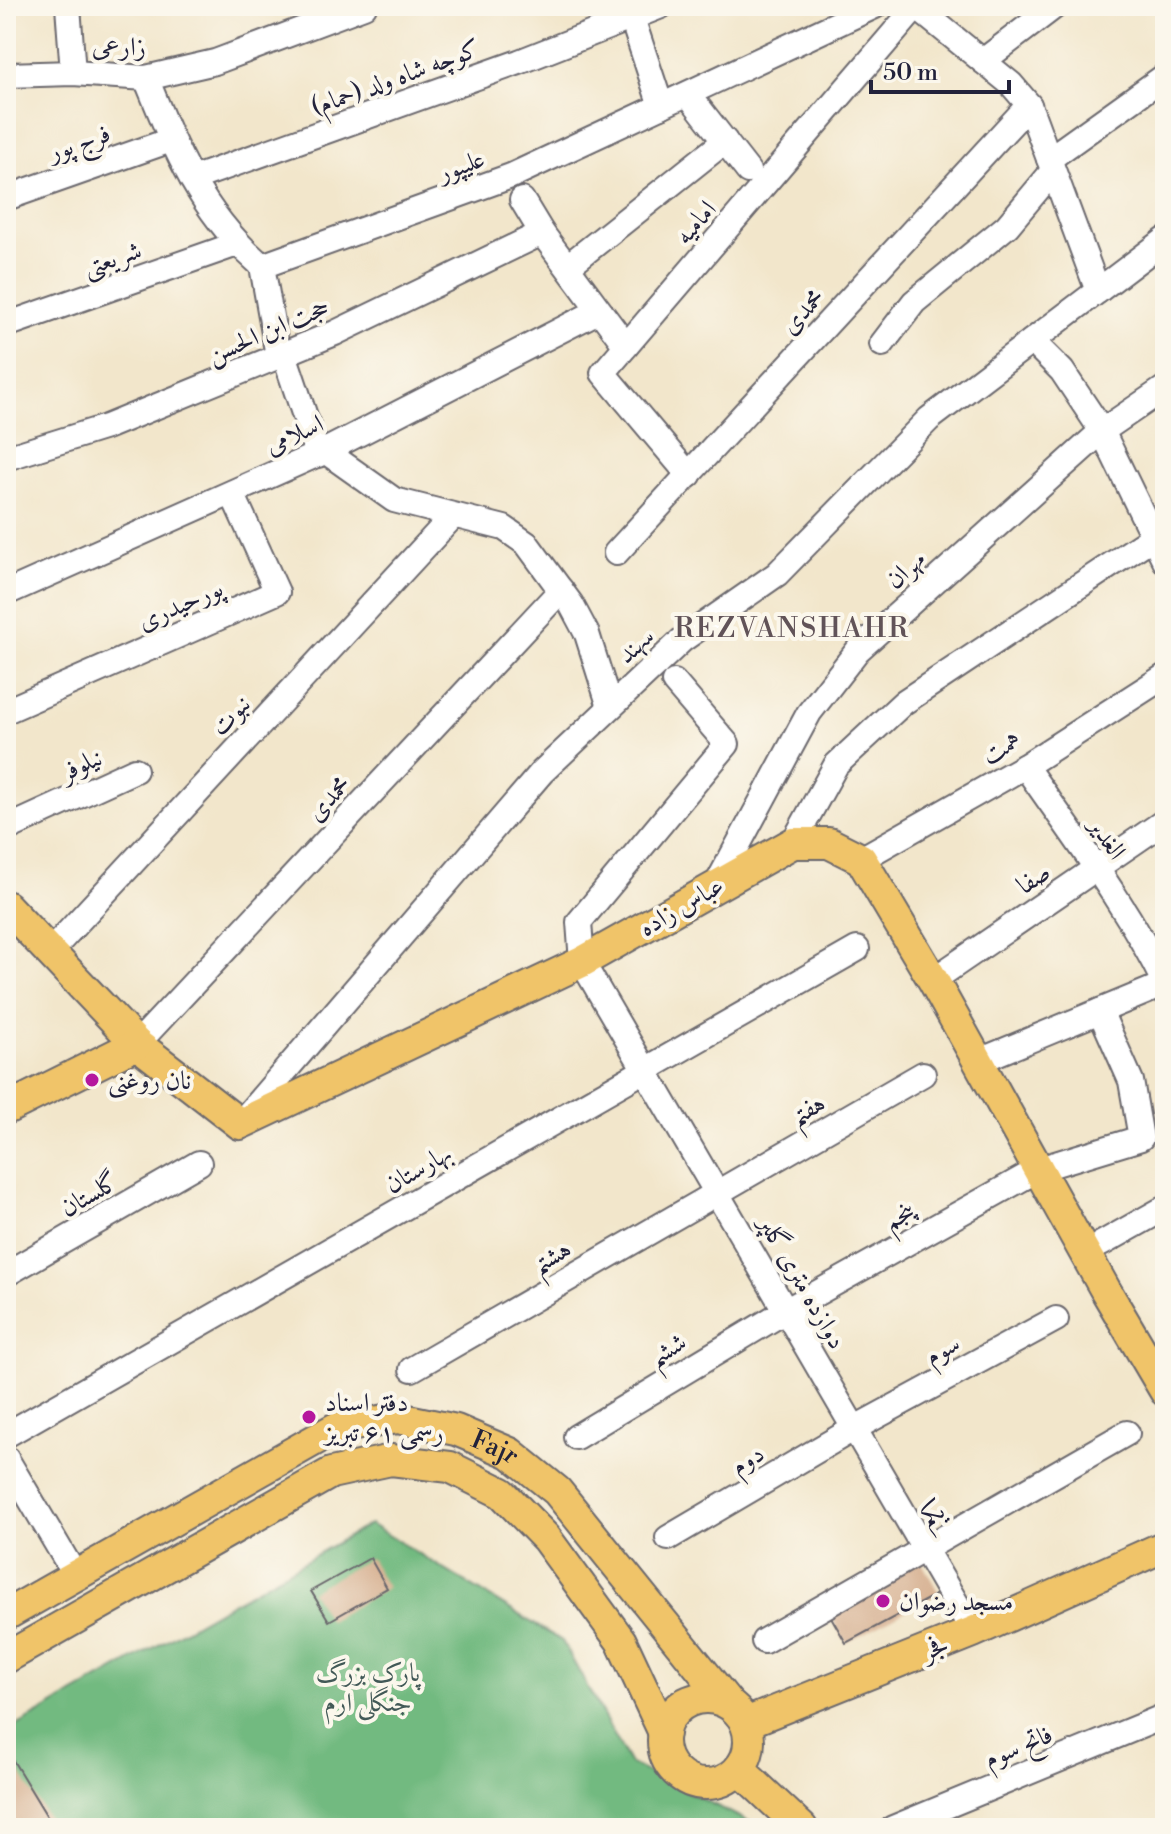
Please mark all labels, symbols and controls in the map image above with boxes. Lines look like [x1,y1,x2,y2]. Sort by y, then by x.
street label: زارعی [92,31,146,63]
street label: کوچه شاه ولد (حمام) [306,33,486,129]
scale bar [871,44,1009,94]
text: 50 m [883,58,938,88]
street label: فرج پور [41,117,117,176]
street label: علیپور [431,143,489,191]
street label: امامیه [668,194,724,251]
street label: شریعتی [79,234,146,286]
street label: محمدی [774,282,832,341]
street label: حجت ابن الحسن [202,291,335,372]
street label: اسلامی [260,408,329,462]
street label: مهران [879,543,932,596]
street label: پورحیدری [133,572,230,640]
district label: REZVANSHAHR [674,611,910,646]
street label: سهند [610,621,661,671]
street label: نبوت [204,688,258,743]
street label: همت [976,724,1027,772]
street label: نیلوفر [52,741,108,790]
street label: محمدی [300,769,358,828]
street label: الغدیر [1080,809,1133,866]
street label: صفا [1010,856,1057,902]
street label: عباس زاده [633,870,730,944]
place label: نان روغنی [108,1065,191,1099]
marker: نان روغنی [83,1071,101,1089]
street label: هفتم [784,1087,836,1141]
street label: بهارستان [379,1137,458,1201]
street label: گلستان [55,1165,124,1224]
street label: پنجم [878,1193,926,1244]
street label: دوازده متری گلپر [749,1207,853,1355]
street label: هشتم [526,1233,582,1289]
street label: ششم [642,1326,697,1381]
street label: سوم [919,1327,969,1378]
place label: دفتر اسناد رسمی ۶۱ تبریز [322,1387,444,1450]
marker: دفتر اسناد رسمی ۶۱ تبریز [300,1408,318,1426]
street label: Fajr [466,1423,526,1471]
street label: دوم [725,1437,773,1487]
street label: یکم [915,1493,956,1540]
place label: مسجد رضوان [899,1586,1013,1618]
marker: مسجد رضوان [874,1592,892,1610]
street label: فجر [915,1628,953,1669]
park label: پارک بزرگ جنگلی ارم [316,1657,421,1725]
street label: فاتح سوم [979,1719,1060,1781]

